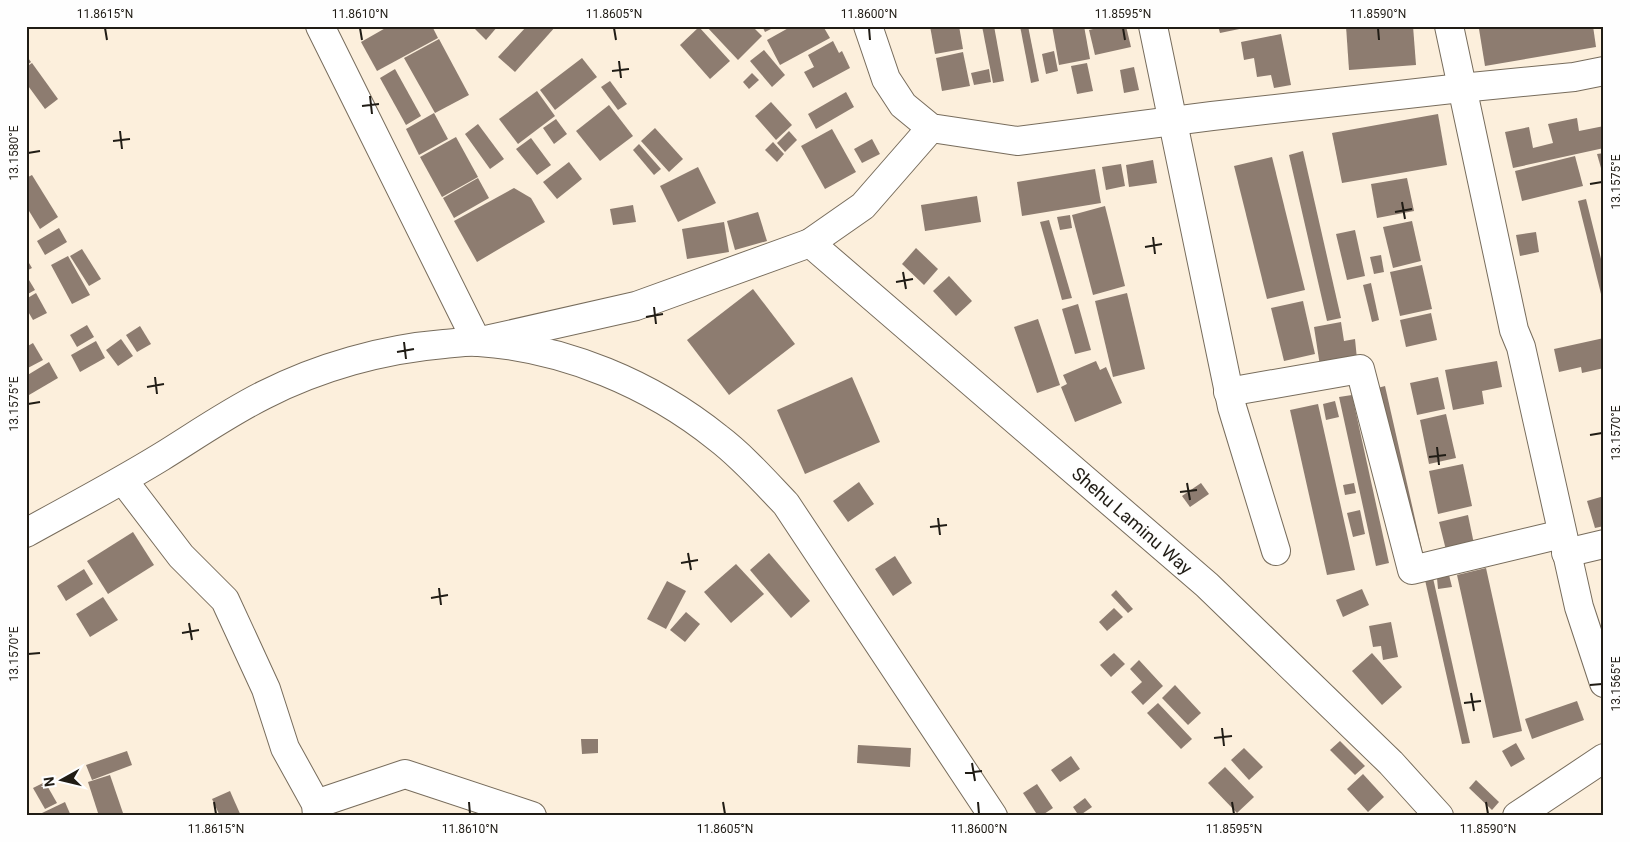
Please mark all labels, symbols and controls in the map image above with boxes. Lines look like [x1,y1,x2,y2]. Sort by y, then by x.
text: 11.8615°N [77,7,133,21]
text: 11.8610°N [332,7,388,21]
text: 11.8605°N [586,7,642,21]
text: 11.8600°N [841,7,897,21]
text: 11.8595°N [1095,7,1151,21]
text: 11.8590°N [1350,7,1406,21]
text: 13.1580°E [7,125,21,180]
text: 13.1575°E [1609,154,1623,209]
text: 13.1575°E [7,376,21,431]
text: 13.1570°E [1609,405,1623,460]
street label: Shehu Laminu Way [1068,463,1197,579]
text: 13.1570°E [7,626,21,681]
text: 13.1565°E [1609,656,1623,711]
north arrow [38,754,88,804]
text: N [41,776,58,788]
text: 11.8615°N [188,822,244,836]
text: 11.8610°N [442,822,498,836]
text: 11.8605°N [697,822,753,836]
text: 11.8600°N [951,822,1007,836]
text: 11.8595°N [1206,822,1262,836]
text: 11.8590°N [1460,822,1516,836]

